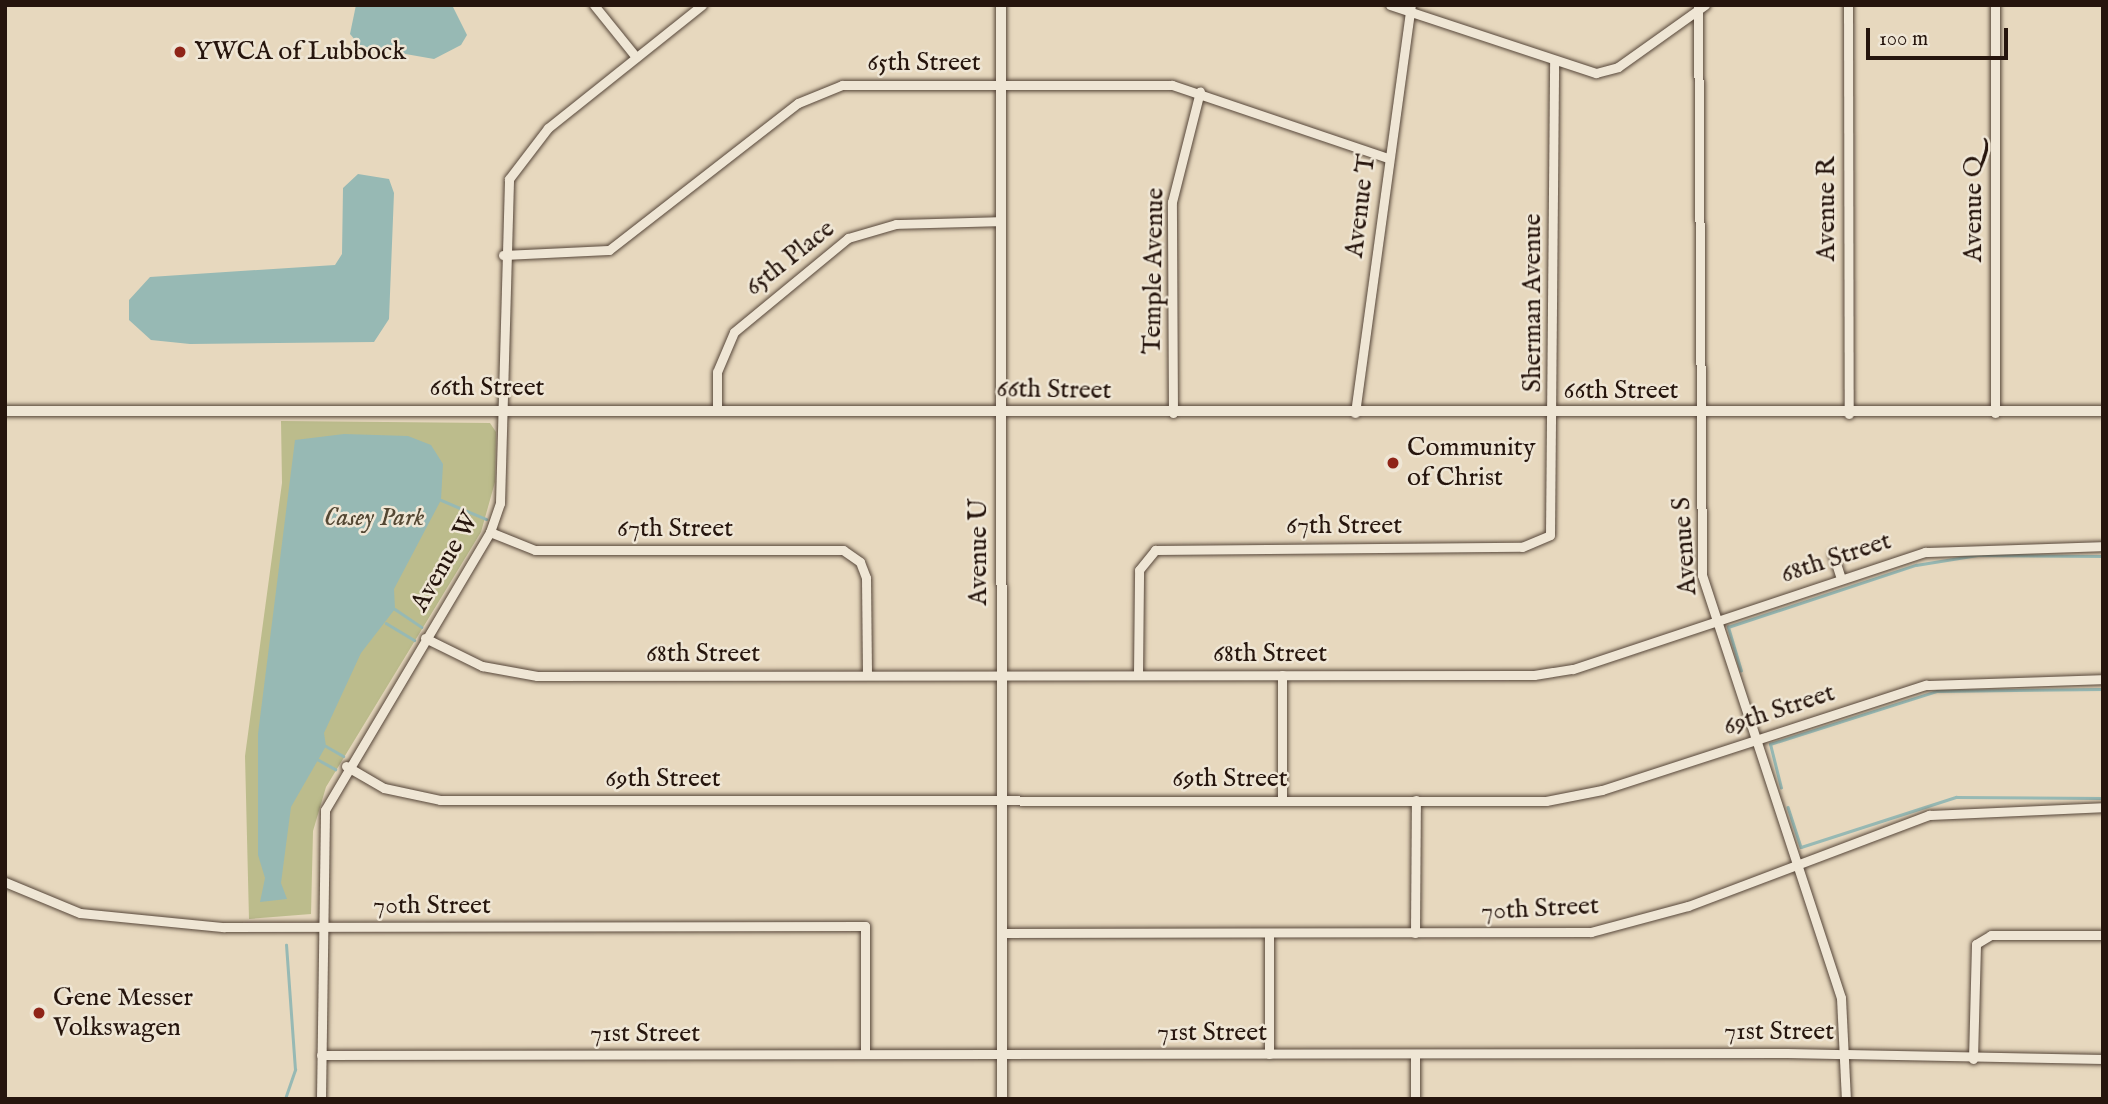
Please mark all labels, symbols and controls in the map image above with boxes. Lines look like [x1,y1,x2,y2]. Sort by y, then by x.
scale bar [1870,14,2012,58]
text: 100 m [1879,26,1928,53]
place label: YWCA of Lubbock [194,36,406,68]
marker: YWCA of Lubbock [172,44,188,60]
street label: 65th Street [867,47,981,79]
street label: Avenue T [1339,152,1383,260]
street label: Avenue Q [1958,156,1990,262]
street label: Avenue R [1811,157,1843,261]
street label: Temple Avenue [1137,187,1171,355]
street label: 65th Place [739,213,841,303]
street label: Sherman Avenue [1517,214,1549,392]
street label: 66th Street [430,372,544,404]
street label: 66th Street [996,373,1112,407]
street label: 66th Street [1564,375,1678,407]
place label: Community of Christ [1407,432,1536,494]
marker: Community of Christ [1385,455,1401,471]
street label: Avenue S [1666,496,1704,596]
street label: Avenue U [963,498,995,606]
park label: Casey Park [324,502,424,534]
street label: Avenue W [404,507,486,617]
street label: 67th Street [1286,510,1402,542]
street label: 67th Street [617,513,733,545]
street label: 68th Street [1777,526,1895,590]
street label: 68th Street [646,638,760,670]
street label: 68th Street [1213,638,1327,670]
street label: 69th Street [1719,677,1839,743]
street label: 69th Street [605,763,721,795]
street label: 69th Street [1172,763,1288,795]
street label: 70th Street [373,890,491,922]
street label: 70th Street [1480,890,1600,928]
place label: Gene Messer Volkswagen [53,982,193,1044]
marker: Gene Messer Volkswagen [31,1005,47,1021]
street label: 71st Street [1724,1016,1834,1048]
street label: 71st Street [1157,1017,1267,1049]
street label: 71st Street [590,1018,700,1050]

